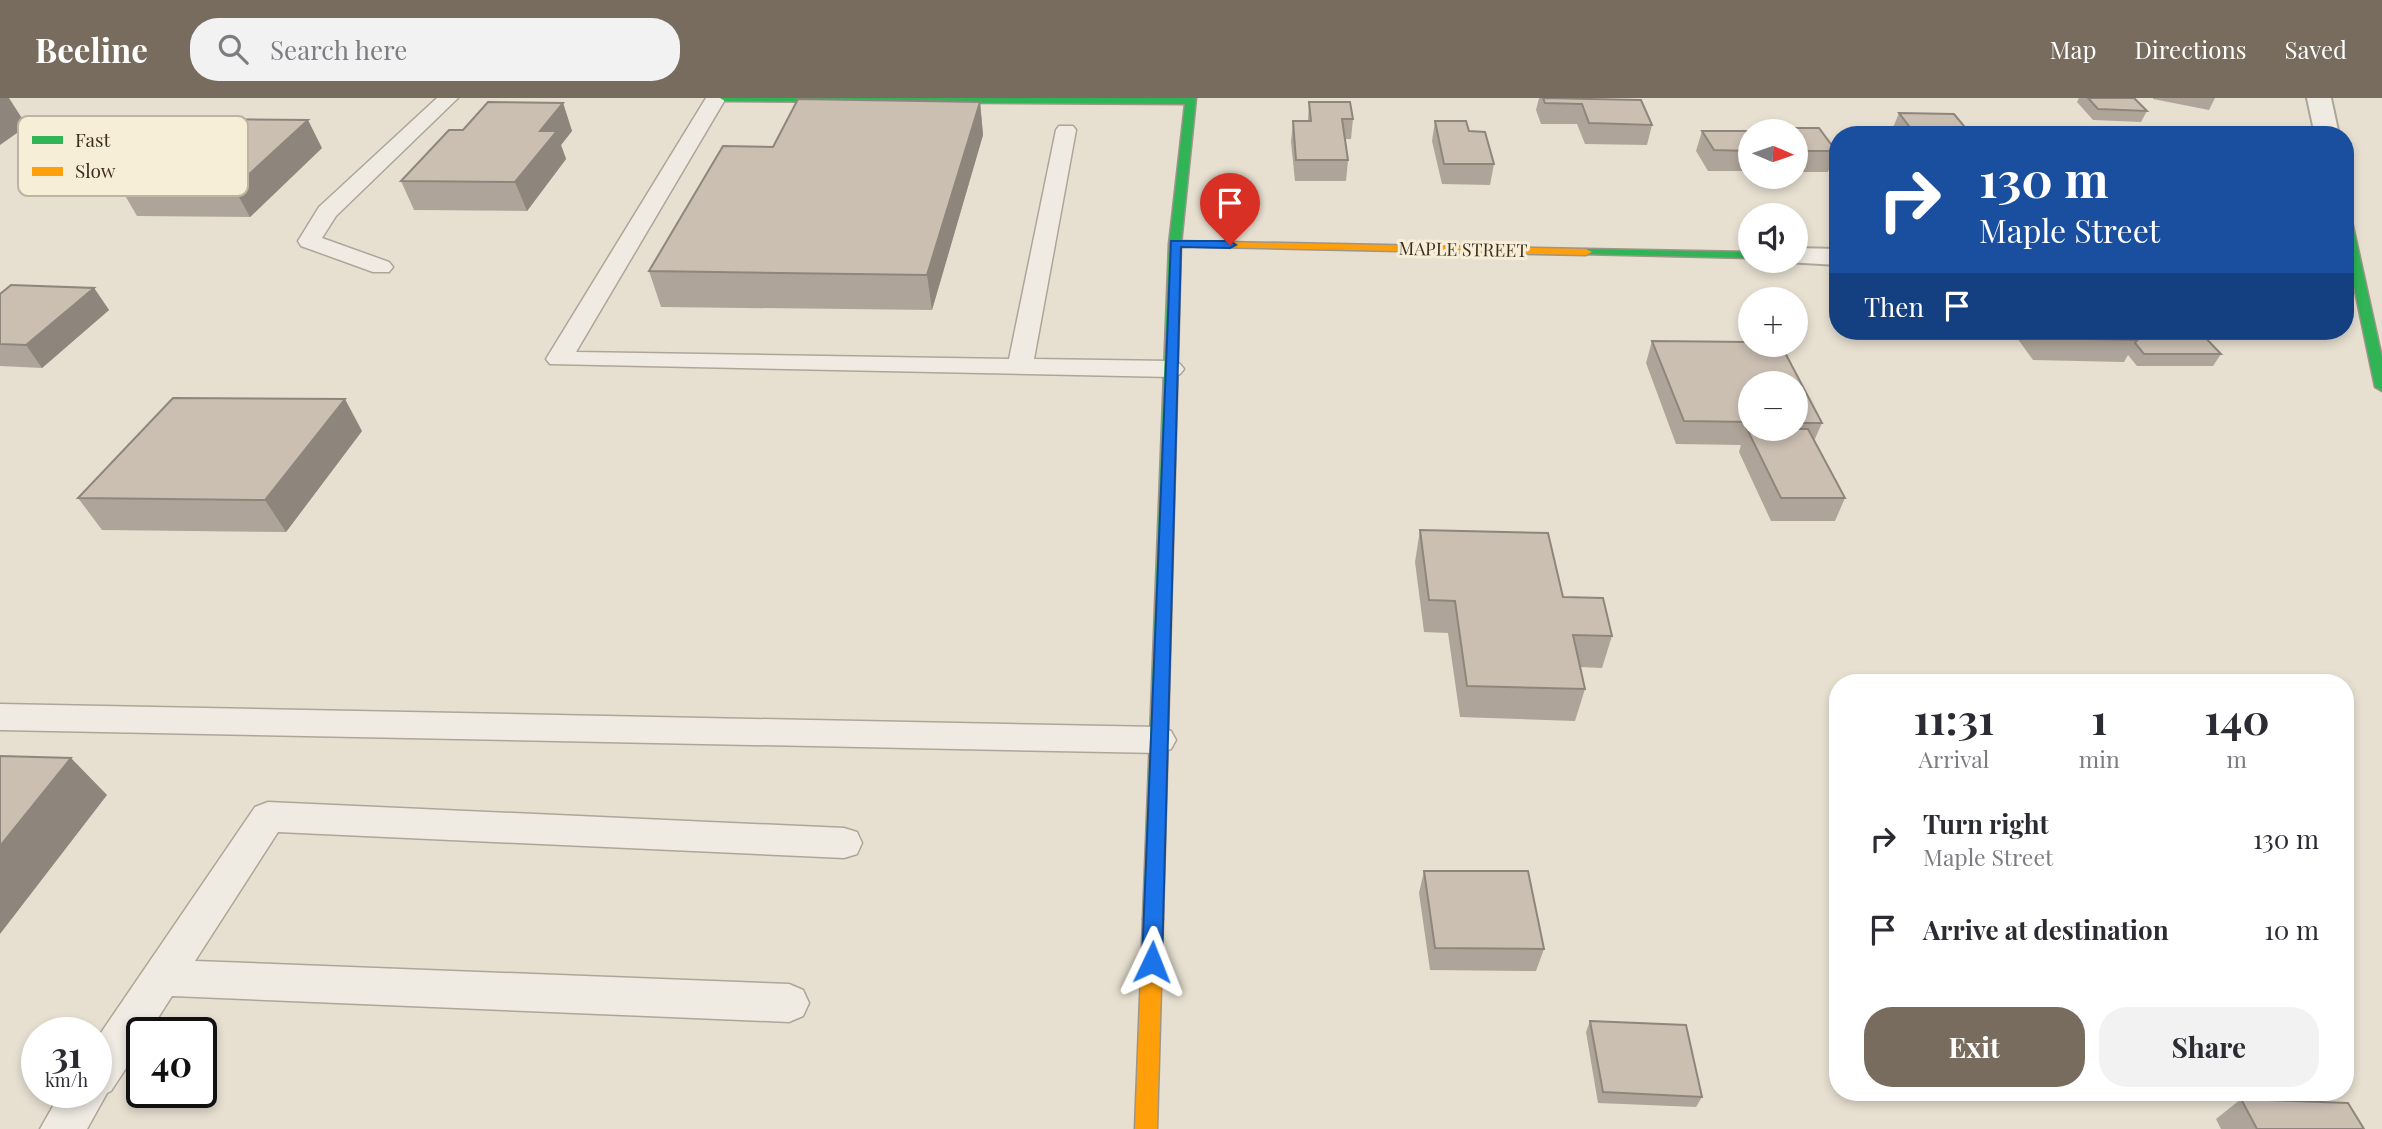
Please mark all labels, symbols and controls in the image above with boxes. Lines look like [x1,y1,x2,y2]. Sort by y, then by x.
search box [190,18,680,81]
text: Beeline [35,27,148,71]
icon: search [214,30,252,68]
text: Search here [270,32,407,67]
text: Map [2050,33,2096,65]
text: Directions [2134,33,2247,65]
text: Saved [2285,33,2347,65]
legend [18,116,248,196]
north arrow [1738,119,1808,189]
map controls [1738,119,1808,441]
text: Fast [75,126,111,152]
text: 130 m [1979,145,2109,210]
icon: right [1864,154,1955,245]
text: Slow [75,157,116,183]
pin [1200,173,1260,245]
icon: arrive [1211,184,1249,222]
button: sound [1738,203,1808,273]
text: Maple Street [1979,208,2160,251]
street label: MAPLE STREET [1398,236,1528,262]
button: + [1738,287,1808,357]
icon: arrive [1938,287,1976,325]
text: Then [1864,289,1924,324]
button: − [1738,371,1808,441]
text: 11:31 [1913,690,1994,746]
text: 1 [2091,690,2107,746]
text: 140 [2204,690,2270,746]
text: Arrival [1918,743,1989,774]
text: min [2079,743,2120,774]
text: m [2227,743,2247,774]
text: Turn right [1923,806,2049,841]
icon: right [1864,820,1902,858]
text: 130 m [2253,821,2319,856]
text: Maple Street [1923,841,2053,872]
icon: arrive [1864,911,1902,949]
text: Arrive at destination [1923,912,2169,947]
text: 10 m [2264,912,2319,947]
position arrow [1115,925,1189,999]
button: Exit [1864,1007,2085,1087]
button: Share [2099,1007,2319,1087]
speed limit sign: 40 [126,1017,217,1108]
text: 31 [51,1030,82,1077]
text: km/h [45,1068,88,1092]

